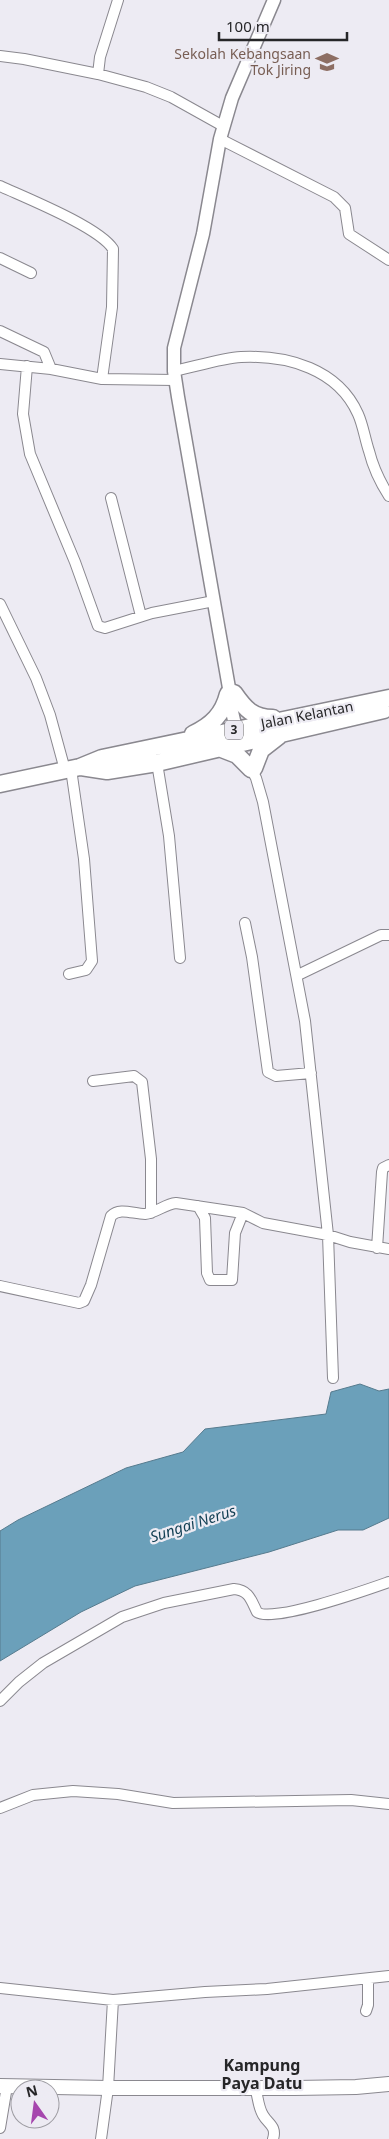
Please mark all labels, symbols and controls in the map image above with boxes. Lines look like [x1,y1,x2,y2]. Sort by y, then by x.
scale bar [219,10,346,42]
text: 100 m [226,16,270,36]
place label: Sekolah Kebangsaan Tok Jiring [174,44,311,79]
school or university icon: Sekolah Kebangsaan Tok Jiring [314,49,340,75]
street label: Jalan Kelantan [257,696,355,733]
road number: 3 [225,720,243,740]
water label: Sungai Nerus [147,1500,239,1546]
district label: Kampung Paya Datu [221,2054,303,2094]
north arrow [10,2079,60,2129]
text: N [24,2080,40,2101]

